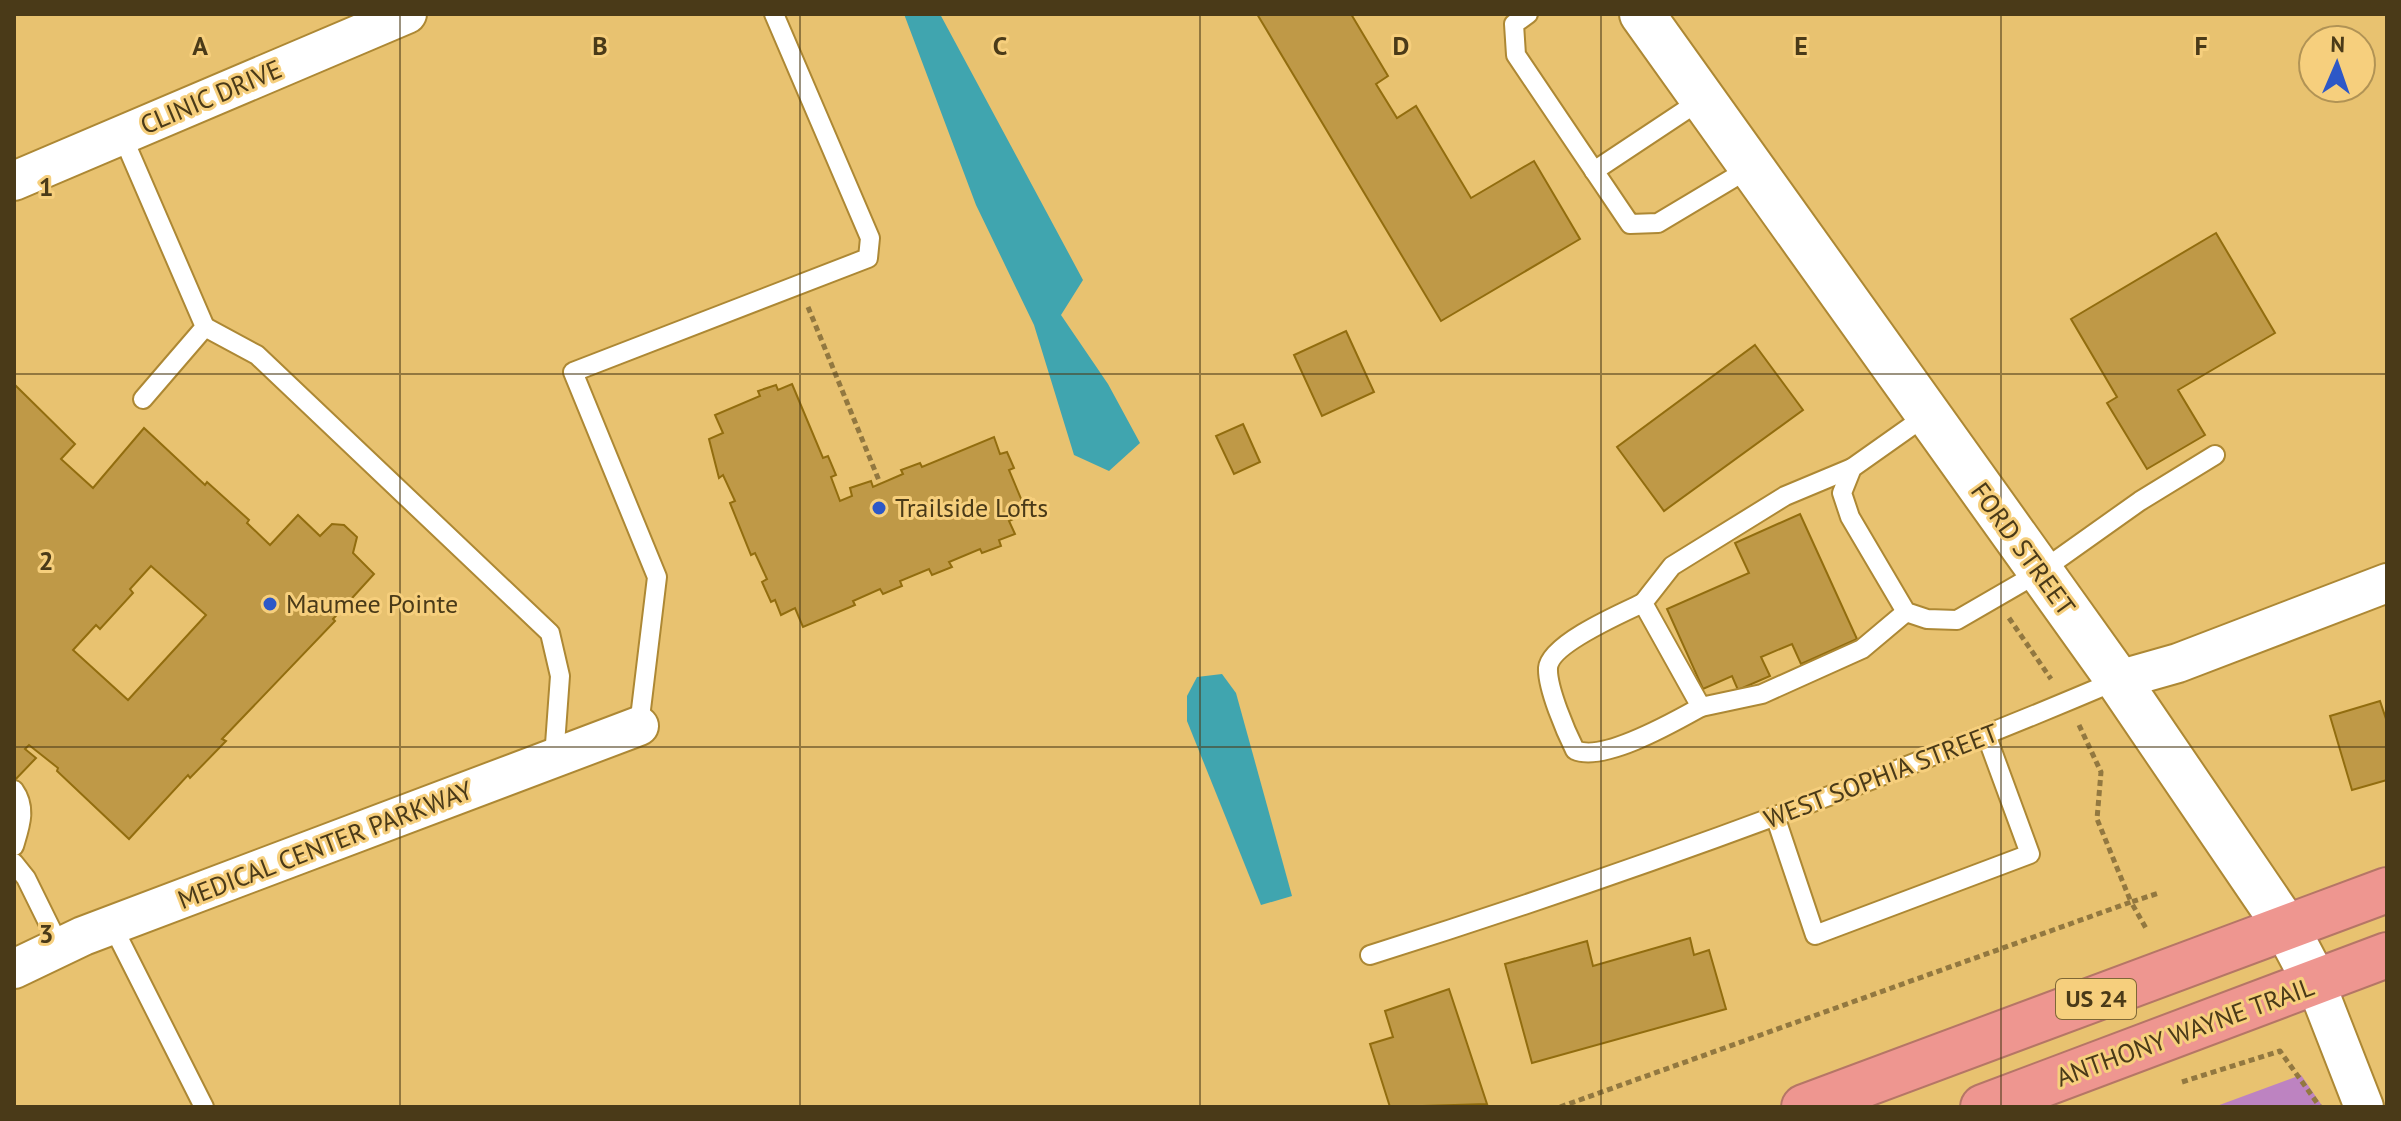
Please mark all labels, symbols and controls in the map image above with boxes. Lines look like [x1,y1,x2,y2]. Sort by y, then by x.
north arrow [2297,24,2377,104]
text: A [192,29,208,62]
text: B [592,29,608,62]
text: C [993,29,1007,62]
text: D [1393,29,1409,62]
text: E [1794,29,1808,62]
text: F [2194,29,2208,62]
text: N [2330,30,2345,58]
street label: CLINIC DRIVE [135,52,286,141]
text: 1 [39,170,53,203]
street label: FORD STREET [1964,476,2083,622]
place label: Trailside Lofts [895,491,1048,524]
marker: Trailside Lofts [870,499,888,517]
text: 2 [39,544,53,577]
place label: Maumee Pointe [286,587,458,620]
marker: Maumee Pointe [261,595,279,613]
street label: WEST SOPHIA STREET [1759,716,2002,835]
street label: MEDICAL CENTER PARKWAY [173,773,477,916]
text: 3 [39,917,53,950]
street label: ANTHONY WAYNE TRAIL [2051,970,2318,1094]
road number: US 24 [2056,979,2136,1019]

